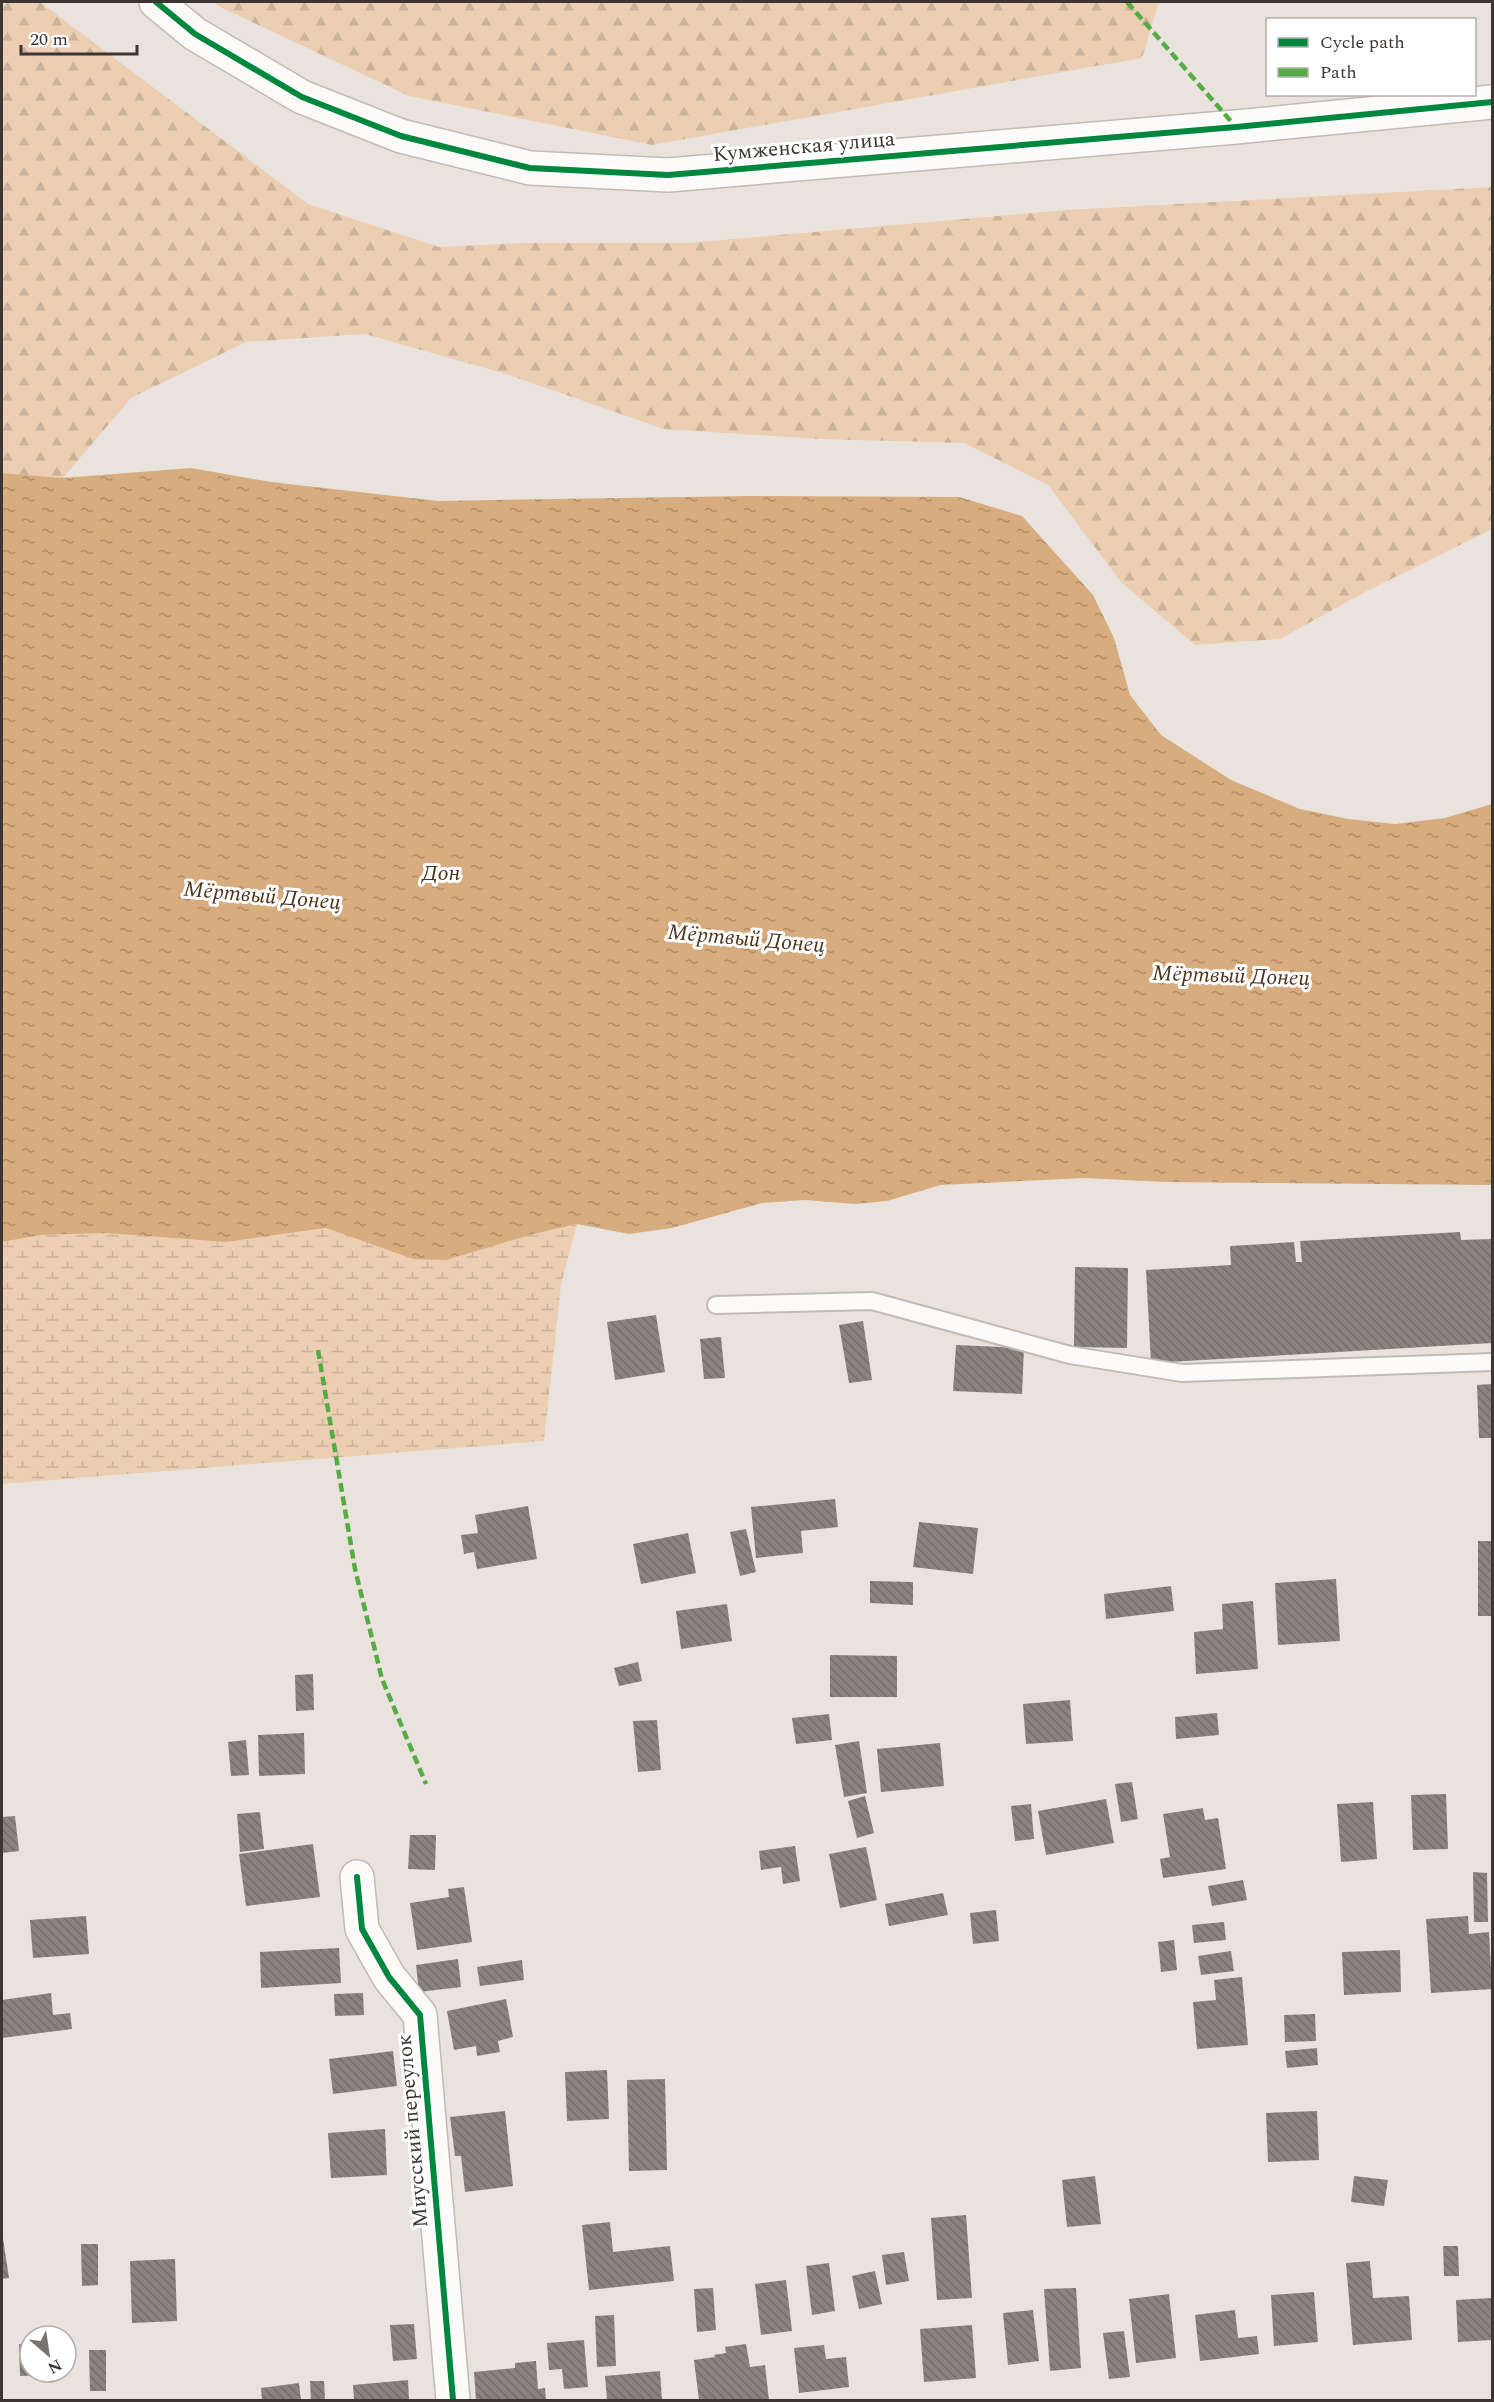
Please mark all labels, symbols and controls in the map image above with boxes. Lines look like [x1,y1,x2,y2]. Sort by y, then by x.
scale bar [21,18,136,56]
legend [1266,18,1476,96]
text: 20 m [30,26,68,53]
text: Cycle path [1320,29,1405,56]
text: Path [1320,59,1357,86]
street label: Кумженская улица [712,123,897,171]
water label: Дон [421,857,461,890]
water label: Мёртвый Донец [182,873,342,919]
water label: Мёртвый Донец [666,916,826,962]
water label: Мёртвый Донец [1152,957,1311,995]
street label: Миусский переулок [389,2033,437,2229]
north arrow [18,2324,78,2384]
text: N [43,2353,66,2380]

